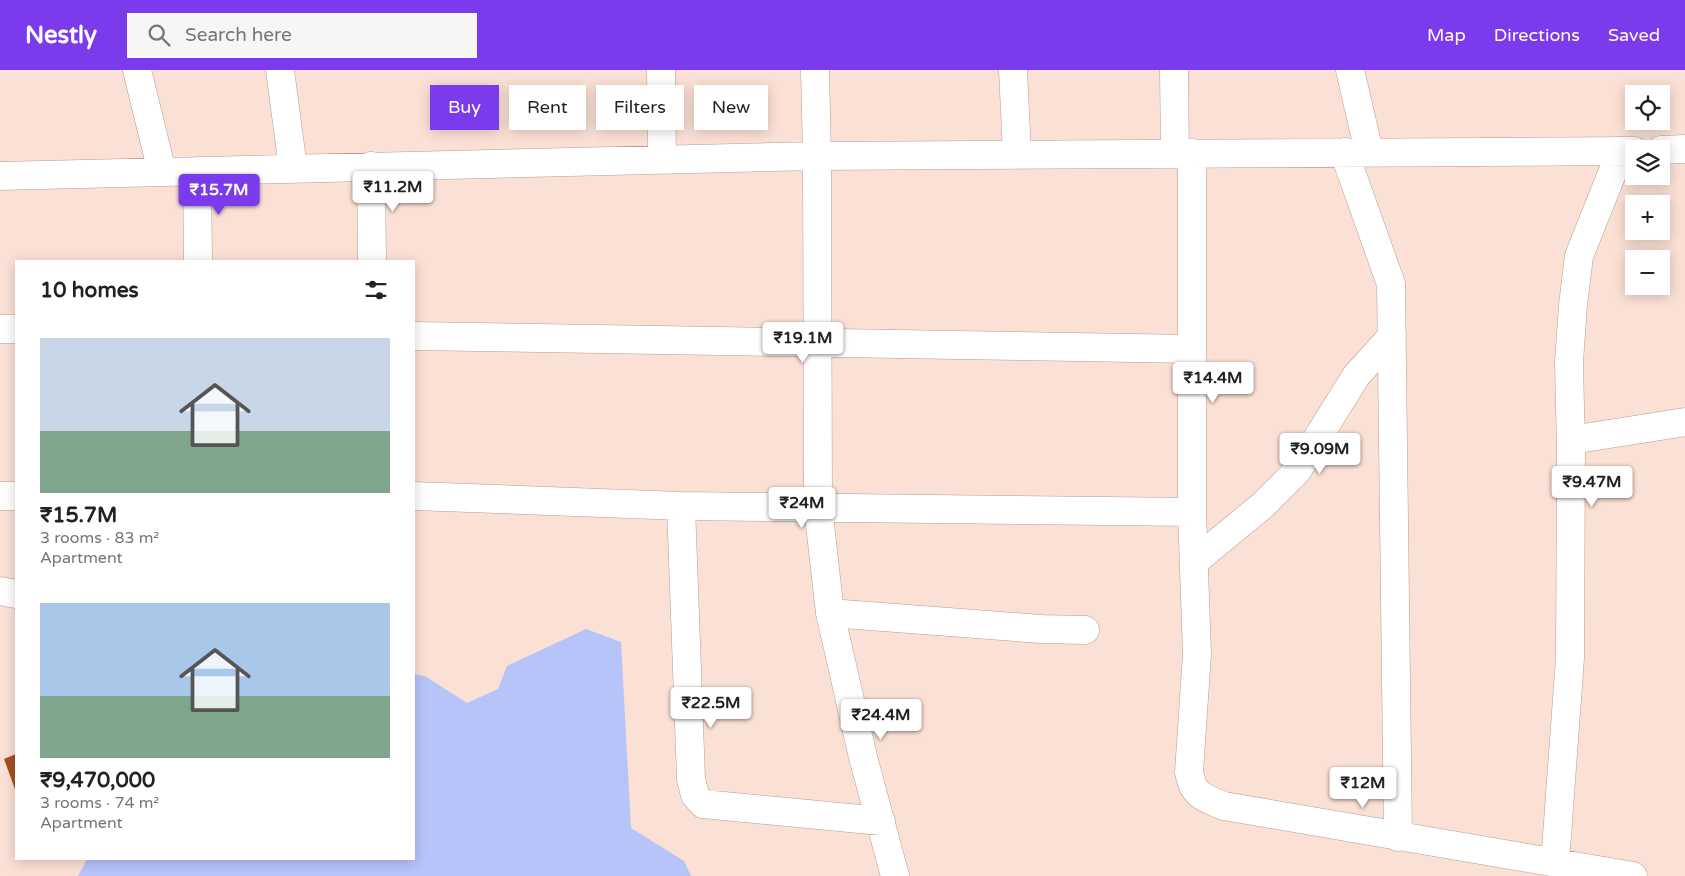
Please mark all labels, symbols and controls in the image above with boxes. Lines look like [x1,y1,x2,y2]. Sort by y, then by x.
search box [127,13,477,58]
text: Nestly [25,21,97,50]
icon: search [145,21,173,49]
text: Search here [185,24,292,46]
text: Map [1427,24,1466,46]
text: Directions [1494,24,1580,46]
text: Saved [1608,24,1660,46]
chip: Buy [430,85,499,130]
chip: Rent [509,85,586,130]
chip: Filters [596,85,684,130]
chip: New [694,85,768,130]
map controls [1625,85,1670,295]
button: locate [1625,85,1670,130]
button: layers [1625,140,1670,185]
pin: ₹11.2M [352,170,434,213]
pin: ₹15.7M [178,174,260,216]
text: ₹11.2M [363,177,423,197]
text: ₹15.7M [190,180,248,200]
button: + [1625,195,1670,240]
button: − [1625,250,1670,295]
icon: filters [362,276,390,304]
text: 10 homes [40,278,139,303]
pin: ₹19.1M [762,322,844,364]
text: ₹19.1M [773,328,833,348]
pin: ₹14.4M [1172,362,1254,404]
text: ₹14.4M [1184,368,1242,388]
icon: home [170,370,260,460]
pin: ₹9.09M [1279,432,1361,475]
text: ₹9.09M [1290,439,1350,459]
pin: ₹9.47M [1551,466,1633,508]
text: ₹9.47M [1563,472,1621,492]
pin: ₹24M [772,486,832,529]
text: ₹24M [780,493,824,513]
text: ₹15.7M [40,503,117,528]
text: 3 rooms · 83 m² [40,528,159,548]
text: Apartment [40,548,123,568]
icon: home [170,635,260,725]
pin: ₹22.5M [670,686,752,729]
text: ₹22.5M [681,693,741,713]
pin: ₹24.4M [840,698,922,741]
text: ₹24.4M [852,705,910,725]
pin: ₹12M [1333,766,1393,809]
text: ₹9,470,000 [40,768,155,793]
text: ₹12M [1341,773,1385,793]
text: 3 rooms · 74 m² [40,793,159,813]
text: Apartment [40,813,123,833]

